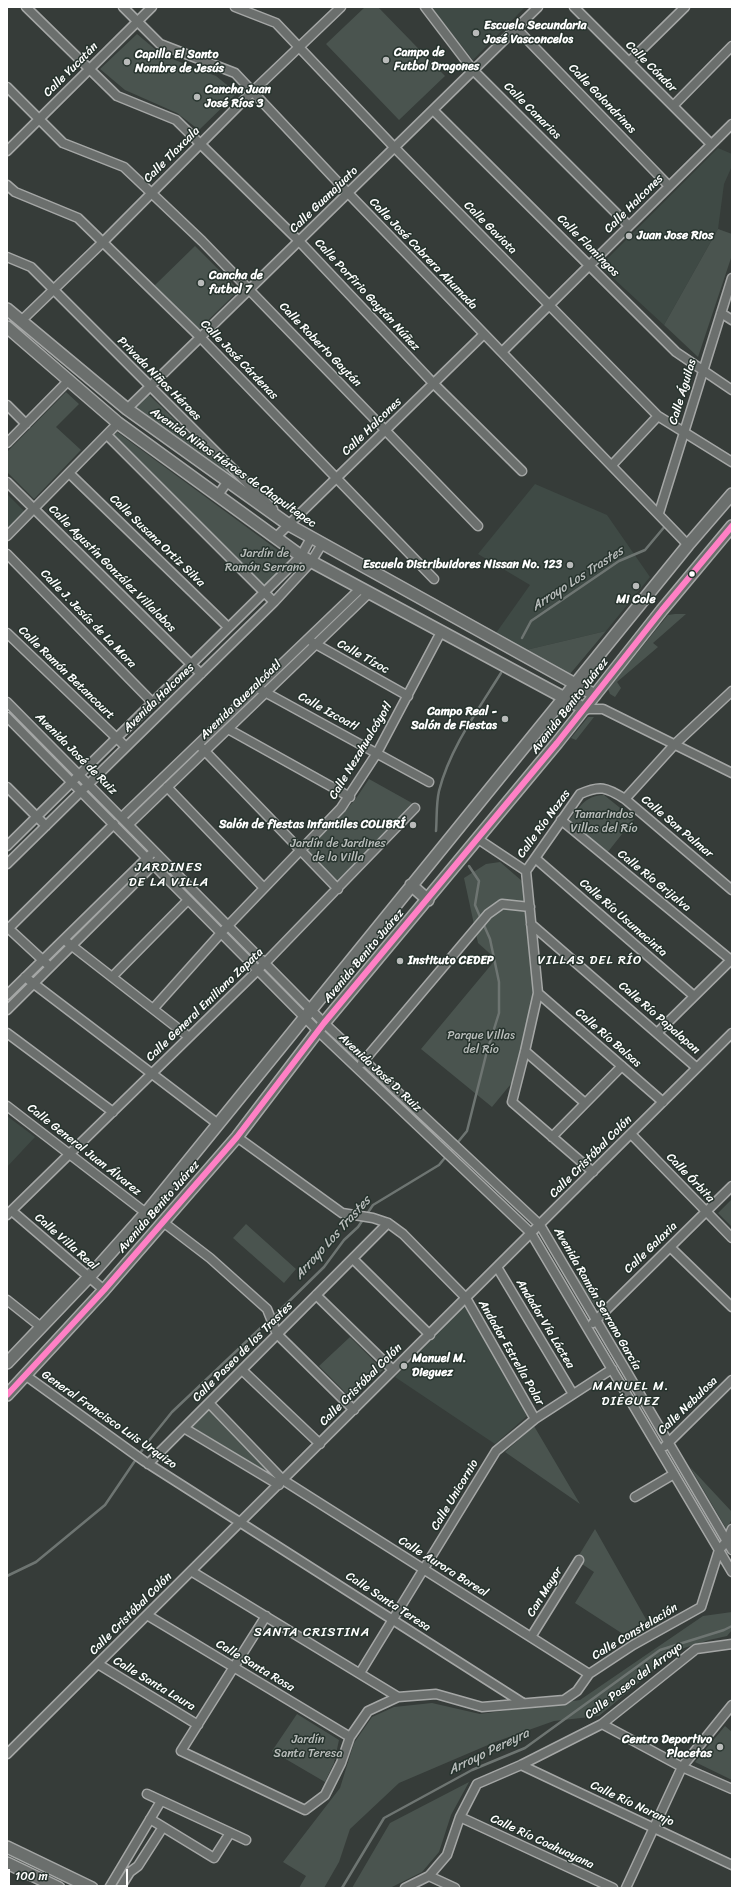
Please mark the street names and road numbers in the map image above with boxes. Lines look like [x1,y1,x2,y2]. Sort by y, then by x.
street label: Calle Cóndor [622,38,680,96]
street label: Calle Yucatán [41,40,101,100]
street label: Calle Golondrinas [565,61,639,137]
street label: Calle Canarios [500,79,564,143]
street label: Calle Tlaxcala [141,124,203,186]
street label: Calle Guanajuato [287,164,361,236]
street label: Calle Halcones [602,172,666,236]
street label: Calle José Cabrera Ahumada [366,195,480,313]
street label: Calle Gaviota [460,198,520,258]
street label: Calle Flamingos [554,212,622,280]
street label: Calle Porfirio Gaytán Núñez [311,236,423,354]
street label: Calle Roberto Gaytán [276,300,364,390]
street label: Calle José Cárdenas [197,317,281,403]
street label: Privada Niños Héroes [114,334,204,424]
street label: Calle Águilas [666,358,700,426]
street label: Calle Halcones [339,395,405,459]
street label: Avenida Niños Héroes de Chapultepec [147,405,319,531]
street label: Calle Susana Ortiz Silva [106,492,208,590]
street label: Calle Agustín González Villalobos [45,502,179,636]
street label: Calle J. Jesús de La Mora [37,567,139,671]
street label: Calle Ramón Betancourt [15,623,117,723]
street label: Calle Tízoc [334,637,392,677]
street label: Avenida Benito Juárez [528,655,612,757]
street label: Avenida Quezalcóatl [197,658,285,742]
street label: Avenida Halcones [121,661,197,735]
street label: Calle Izcoatl [295,690,361,734]
street label: Calle Nezahualcóyotl [326,700,396,802]
street label: Avenida José de Ruiz [32,710,120,798]
street label: Calle Río Nazas [514,787,574,861]
street label: Calle San Palmar [638,793,716,861]
street label: Calle Río Grijalva [614,847,694,915]
street label: Calle Río Usumacinta [576,876,670,960]
street label: Avenida Benito Juárez [321,906,407,1006]
street label: Calle General Emiliano Zapata [143,945,267,1065]
street label: Calle Río Papalopan [615,979,703,1057]
street label: Calle Río Balsas [572,1005,644,1071]
street label: Avenida José D. Ruiz [336,1031,424,1115]
street label: Calle General Juan Álvarez [24,1101,144,1199]
street label: Calle Cristóbal Colón [547,1113,635,1201]
street label: Calle Órbita [663,1150,717,1206]
street label: Avenida Benito Juárez [115,1158,203,1256]
street label: Calle Villa Real [31,1211,101,1273]
street label: Calle Galaxia [622,1219,680,1277]
street label: Avenida Ramón Serrano García [550,1225,644,1373]
street label: Andador Vía Láctea [513,1277,577,1371]
street label: Andador Estrella Polar [475,1298,547,1408]
street label: Calle Paseo de los Trastes [190,1299,296,1405]
street label: Calle Cristóbal Colón [317,1341,405,1429]
street label: General Francisco Luis Urquizo [39,1368,179,1472]
street label: Calle Nebulosa [655,1374,721,1438]
street label: Calle Unicornio [428,1457,482,1533]
street label: Calle Aurora Boreal [395,1534,491,1600]
street label: Can Mayor [524,1564,566,1620]
street label: Calle Santa Teresa [343,1569,433,1635]
street label: Calle Cristóbal Colón [87,1570,175,1658]
street label: Calle Constelación [589,1601,681,1663]
street label: Calle Santa Rosa [213,1637,297,1695]
street label: Calle Paseo del Arroyo [582,1640,686,1722]
street label: Calle Santa Laura [110,1654,198,1714]
street label: Calle Río Naranjo [588,1778,676,1830]
street label: Calle Río Coahuayana [488,1812,596,1872]

